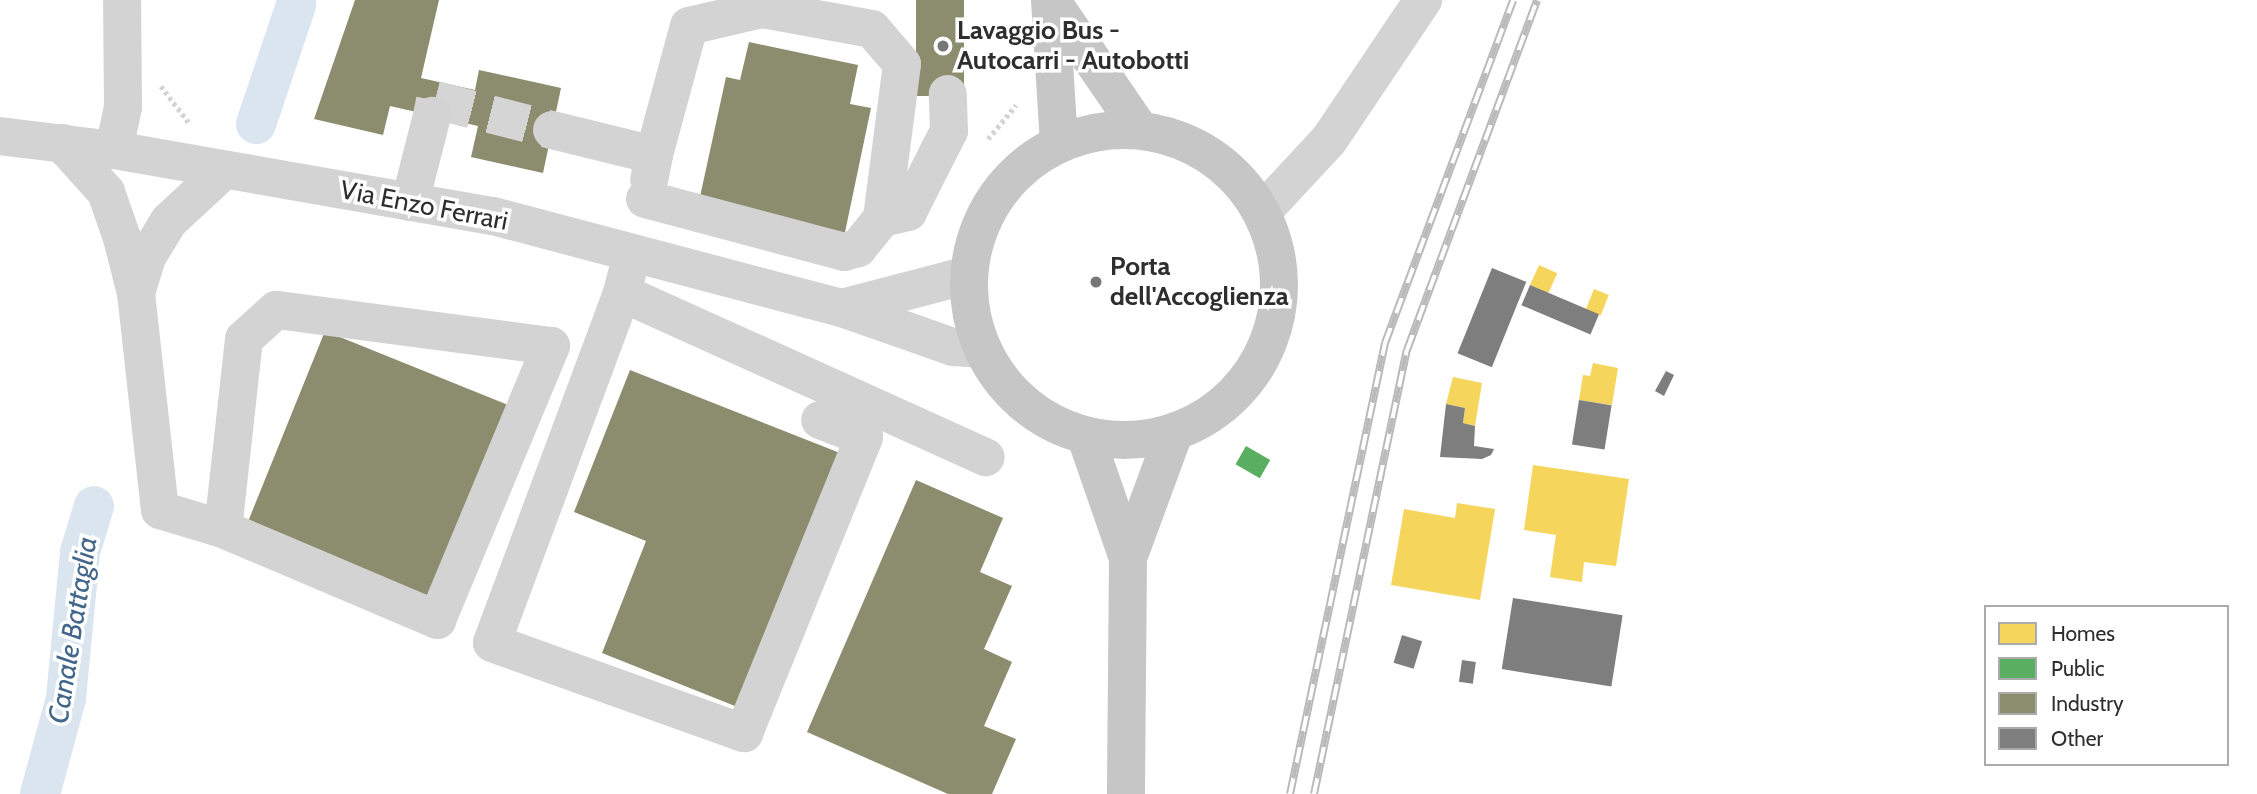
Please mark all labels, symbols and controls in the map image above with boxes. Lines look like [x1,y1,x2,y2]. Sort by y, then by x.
place label: Lavaggio Bus - Autocarri - Autobotti [957,15,1189,76]
marker: Lavaggio Bus - Autocarri - Autobotti [935,38,951,54]
street label: Via Enzo Ferrari [338,174,510,238]
place label: Porta dell'Accoglienza [1110,251,1289,312]
marker: Porta dell'Accoglienza [1088,274,1104,290]
water label: Canale Battaglia [41,534,103,726]
legend [1984,605,2229,766]
text: Homes [2051,621,2115,646]
text: Public [2051,656,2105,681]
text: Industry [2051,691,2124,716]
text: Other [2051,726,2103,751]

